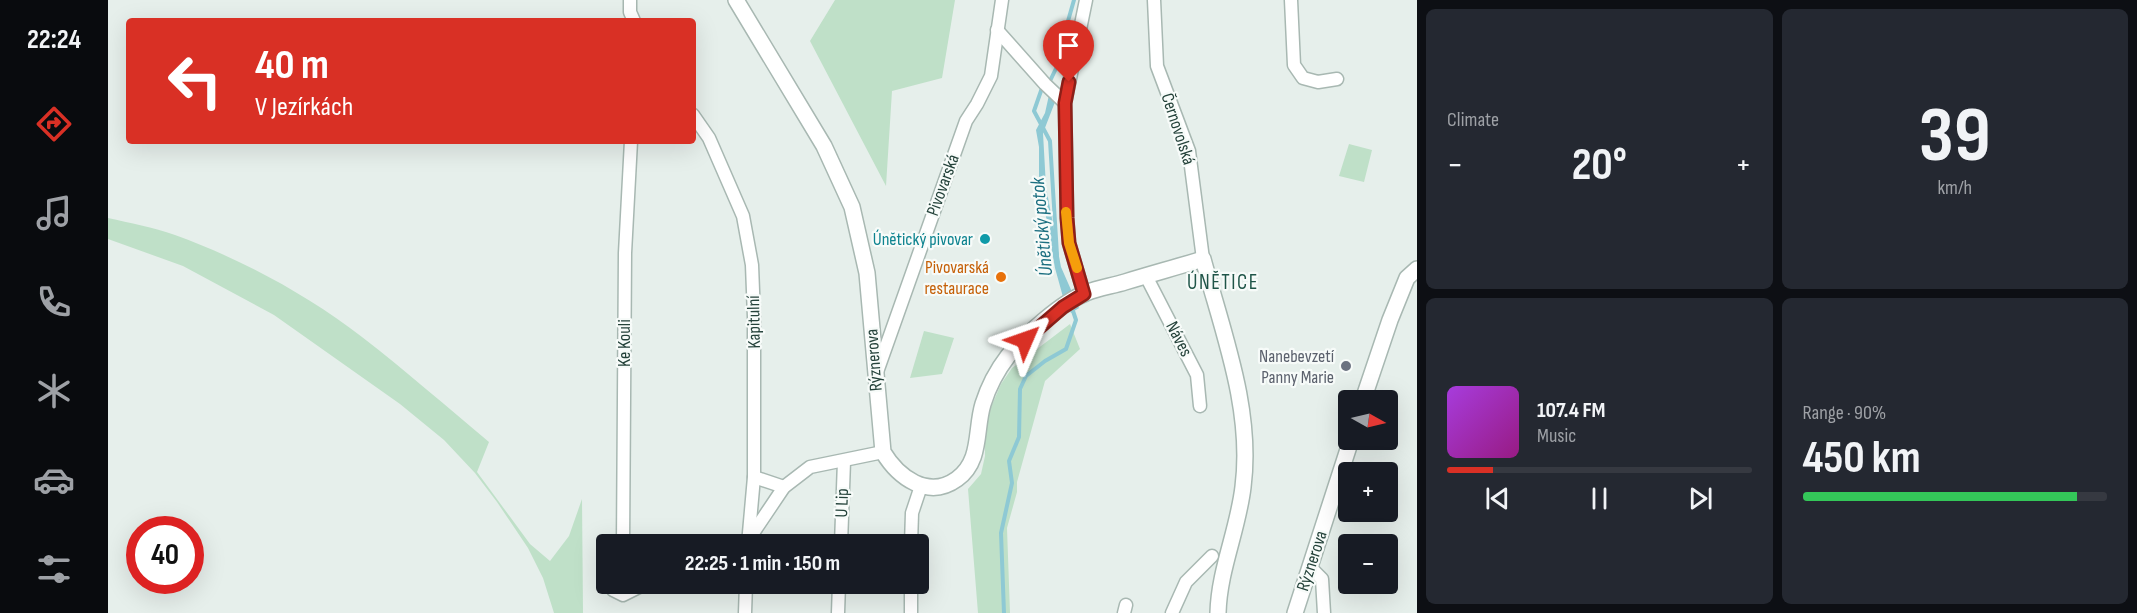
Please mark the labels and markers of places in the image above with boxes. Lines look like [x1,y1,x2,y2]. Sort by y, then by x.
pin [1043,20,1094,82]
place label: Únětický pivovar [873,229,973,250]
marker: Únětický pivovar [978,232,992,246]
place label: Pivovarská restaurace [924,257,989,299]
marker: Pivovarská restaurace [994,270,1008,284]
place label: Nanebevzetí Panny Marie [1259,346,1335,388]
marker: Nanebevzetí Panny Marie [1339,359,1353,373]

